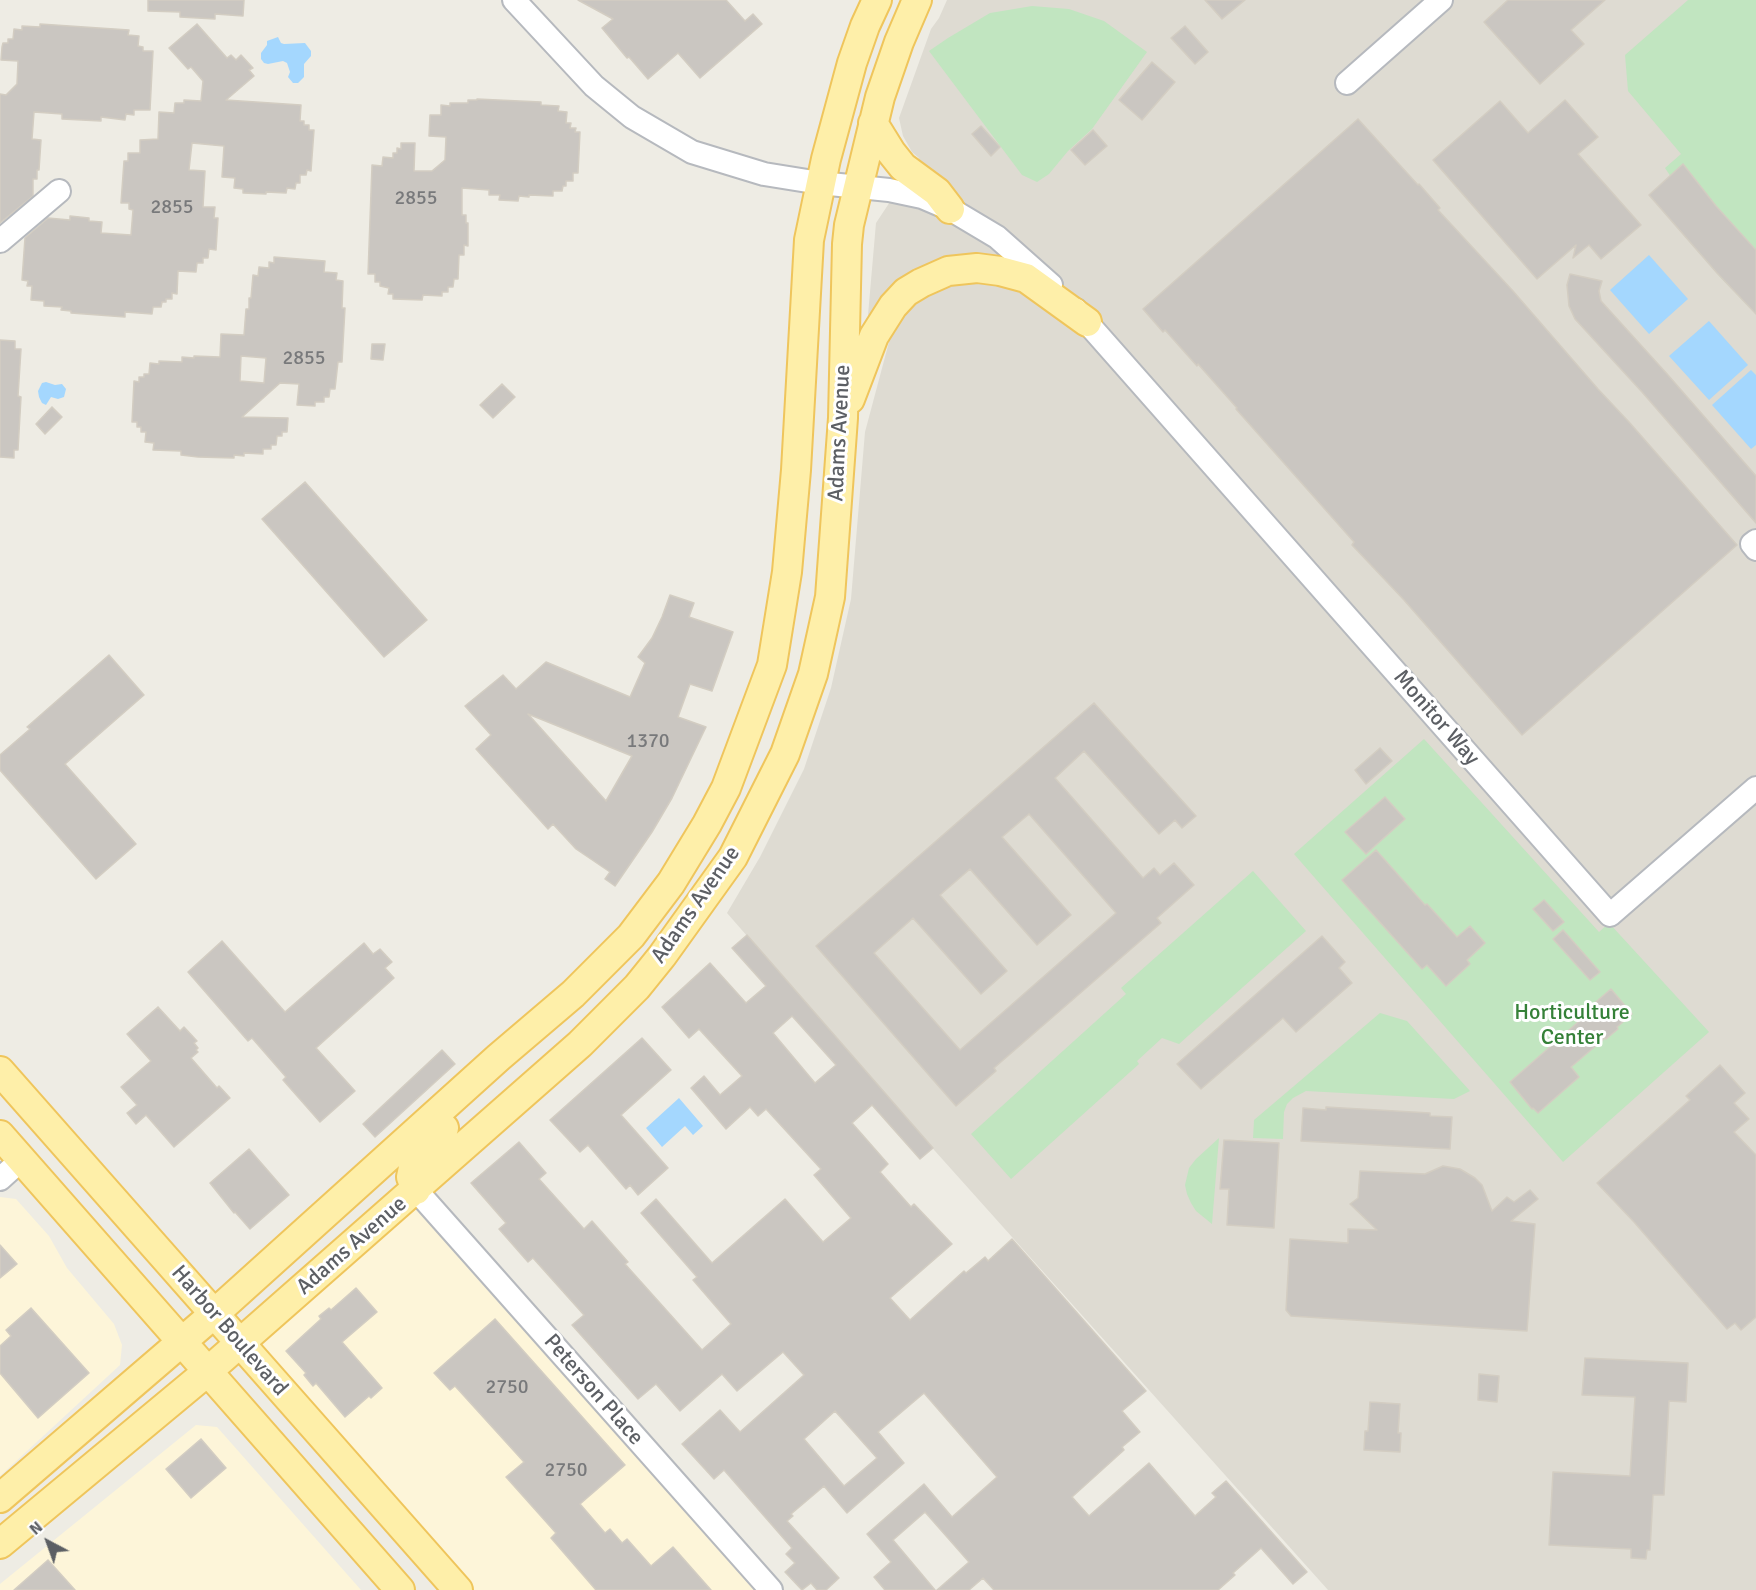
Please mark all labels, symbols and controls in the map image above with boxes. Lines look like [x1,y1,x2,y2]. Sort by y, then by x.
house number: 2855 [394,187,438,211]
house number: 2855 [150,196,194,220]
house number: 2855 [282,347,326,371]
street label: Adams Avenue [823,364,857,502]
street label: Monitor Way [1387,665,1485,771]
house number: 1370 [626,730,670,754]
street label: Adams Avenue [646,841,746,969]
park label: Horticulture Center [1514,1000,1630,1052]
street label: Adams Avenue [292,1191,412,1301]
street label: Harbor Boulevard [165,1260,293,1402]
street label: Peterson Place [538,1329,648,1451]
house number: 2750 [485,1376,529,1400]
house number: 2750 [544,1459,588,1483]
north arrow [18,1512,78,1572]
text: N [25,1517,47,1540]

